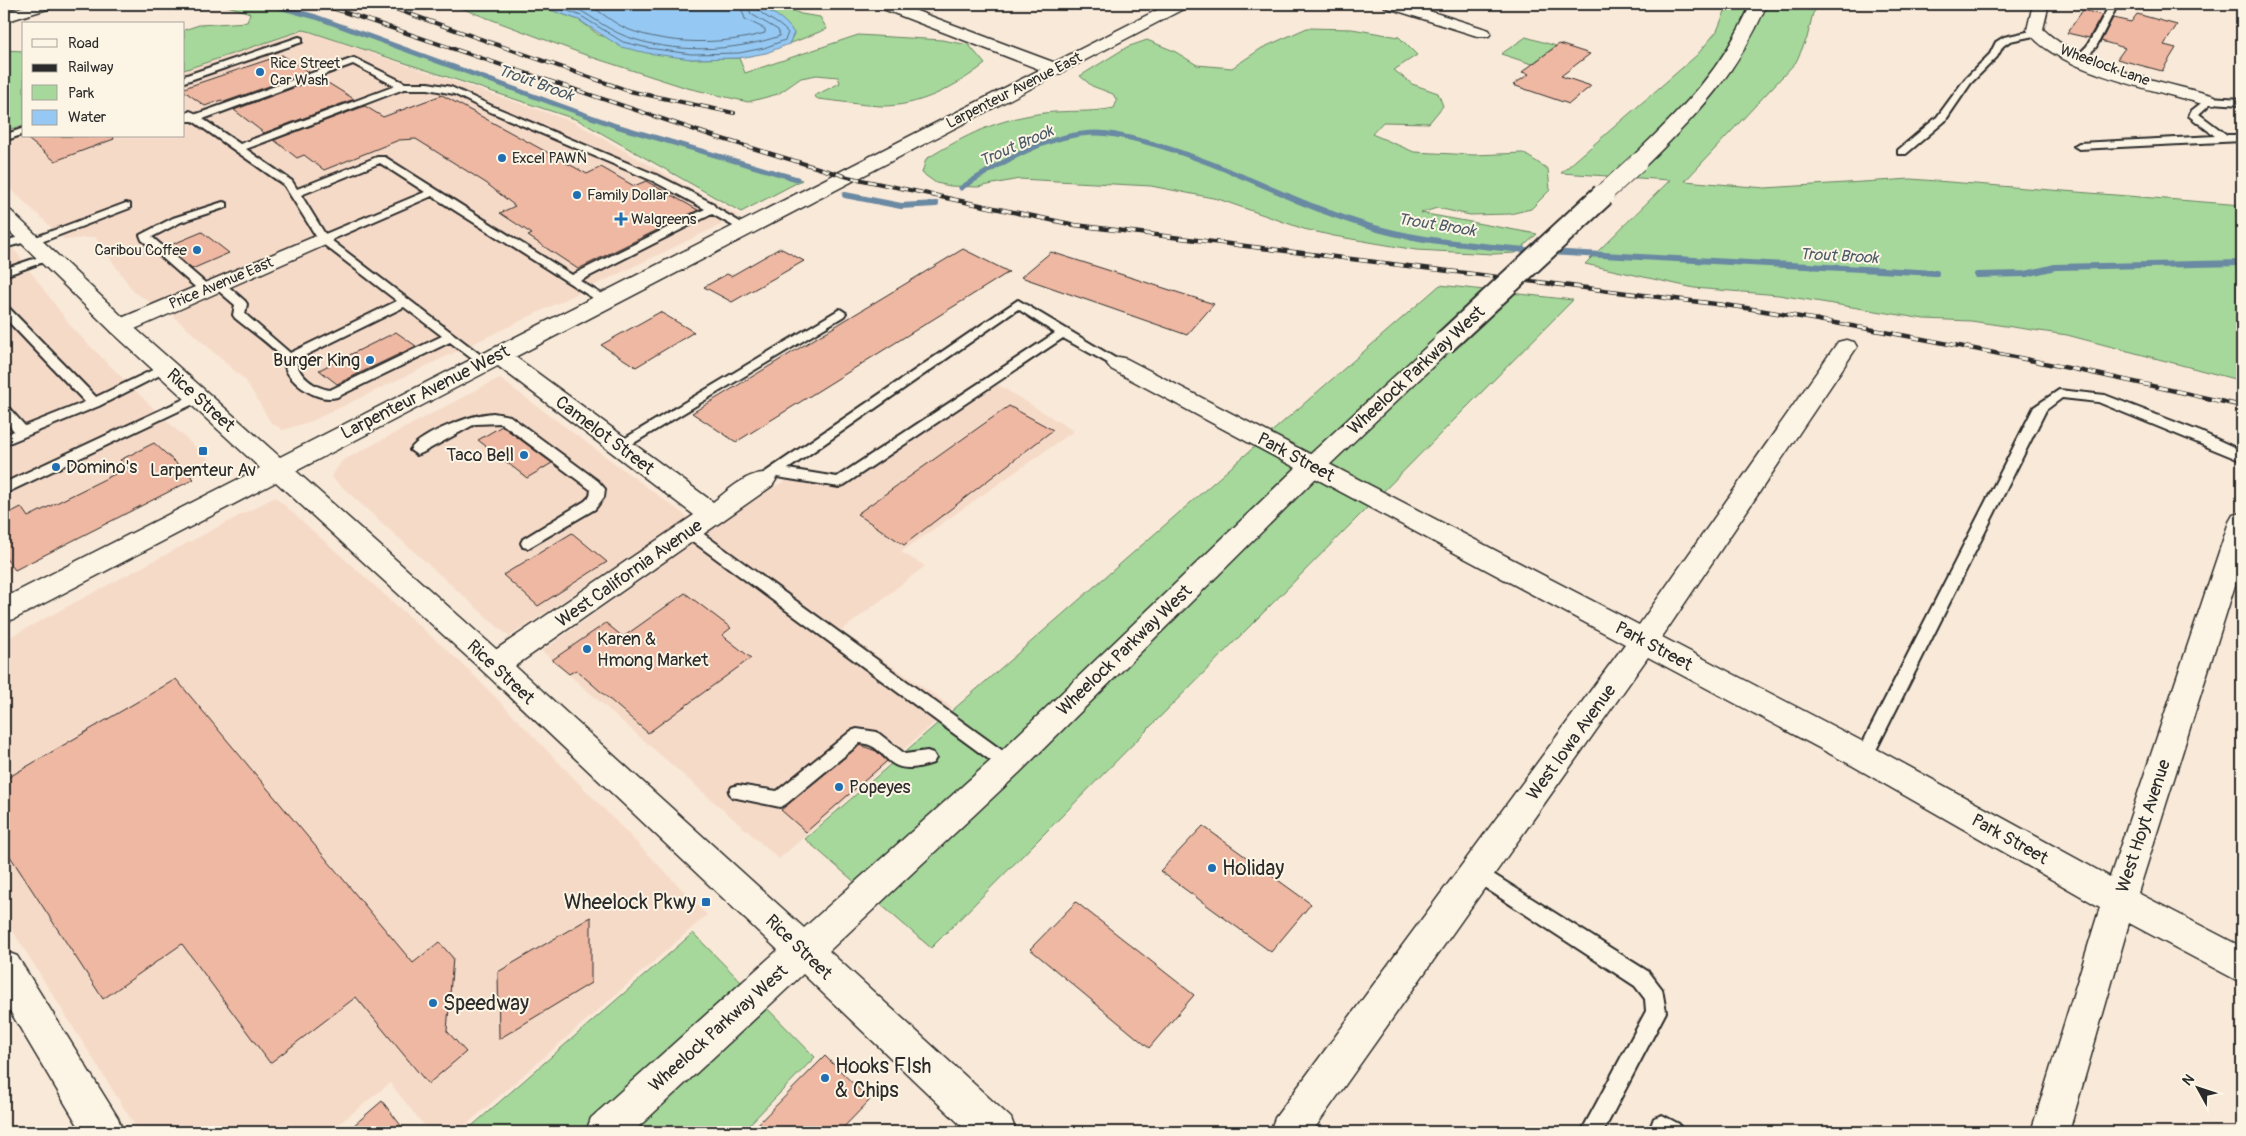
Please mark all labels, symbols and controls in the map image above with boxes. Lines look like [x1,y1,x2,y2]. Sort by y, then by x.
legend [22,22,185,138]
text: Road [68,34,99,53]
street label: Wheelock Lane [2057,40,2153,91]
street label: Larpenteur Avenue East [943,48,1086,133]
place label: Rice Street Car Wash [270,54,341,90]
text: Railway [68,58,114,77]
water label: Trout Brook [495,60,577,106]
marker: Rice Street Car Wash [254,66,266,78]
text: Park [68,84,95,103]
text: Water [68,108,107,127]
water label: Trout Brook [976,120,1058,171]
place label: Excel PAWN [512,149,587,168]
marker: Excel PAWN [496,152,508,164]
place label: Family Dollar [587,186,669,205]
marker: Family Dollar [571,189,583,201]
water label: Trout Brook [1396,209,1479,241]
place label: Walgreens [631,210,697,229]
marker: Walgreens [615,213,627,225]
place label: Caribou Coffee [95,241,188,260]
marker: Caribou Coffee [191,244,203,256]
water label: Trout Brook [1799,244,1880,268]
street label: Price Avenue East [166,253,277,314]
street label: Wheelock Parkway West [1343,300,1490,440]
street label: Larpenteur Avenue West [337,340,514,445]
place label: Burger King [273,349,360,372]
marker: Burger King [364,354,376,366]
street label: Rice Street [162,364,240,438]
street label: Camelot Street [551,391,659,481]
street label: Park Street [1253,428,1339,488]
place label: Taco Bell [446,444,514,467]
marker: Larpenteur Av [197,445,209,457]
marker: Taco Bell [518,449,530,461]
place label: Domino's [66,456,137,479]
place label: Larpenteur Av [150,459,256,482]
marker: Domino's [50,461,62,473]
street label: West California Avenue [552,514,707,633]
street label: Wheelock Parkway West [1052,579,1197,721]
street label: Park Street [1611,617,1697,677]
place label: Karen & Hmong Market [597,628,709,672]
street label: Rice Street [462,635,540,710]
marker: Karen & Hmong Market [581,643,593,655]
street label: West Iowa Avenue [1522,680,1621,805]
street label: West Hoyt Avenue [2111,757,2176,896]
place label: Popeyes [849,776,911,799]
marker: Popeyes [833,781,845,793]
street label: Park Street [1967,809,2053,870]
place label: Holiday [1222,855,1284,882]
marker: Holiday [1206,862,1218,874]
place label: Wheelock Pkwy [564,889,696,916]
marker: Wheelock Pkwy [700,896,712,908]
street label: Rice Street [760,910,838,985]
street label: Wheelock Parkway West [644,959,793,1097]
place label: Speedway [443,990,529,1017]
marker: Speedway [427,997,439,1009]
place label: Hooks FIsh & Chips [835,1053,931,1104]
north arrow [2174,1064,2224,1114]
text: N [2179,1071,2198,1089]
marker: Hooks FIsh & Chips [819,1072,831,1084]

